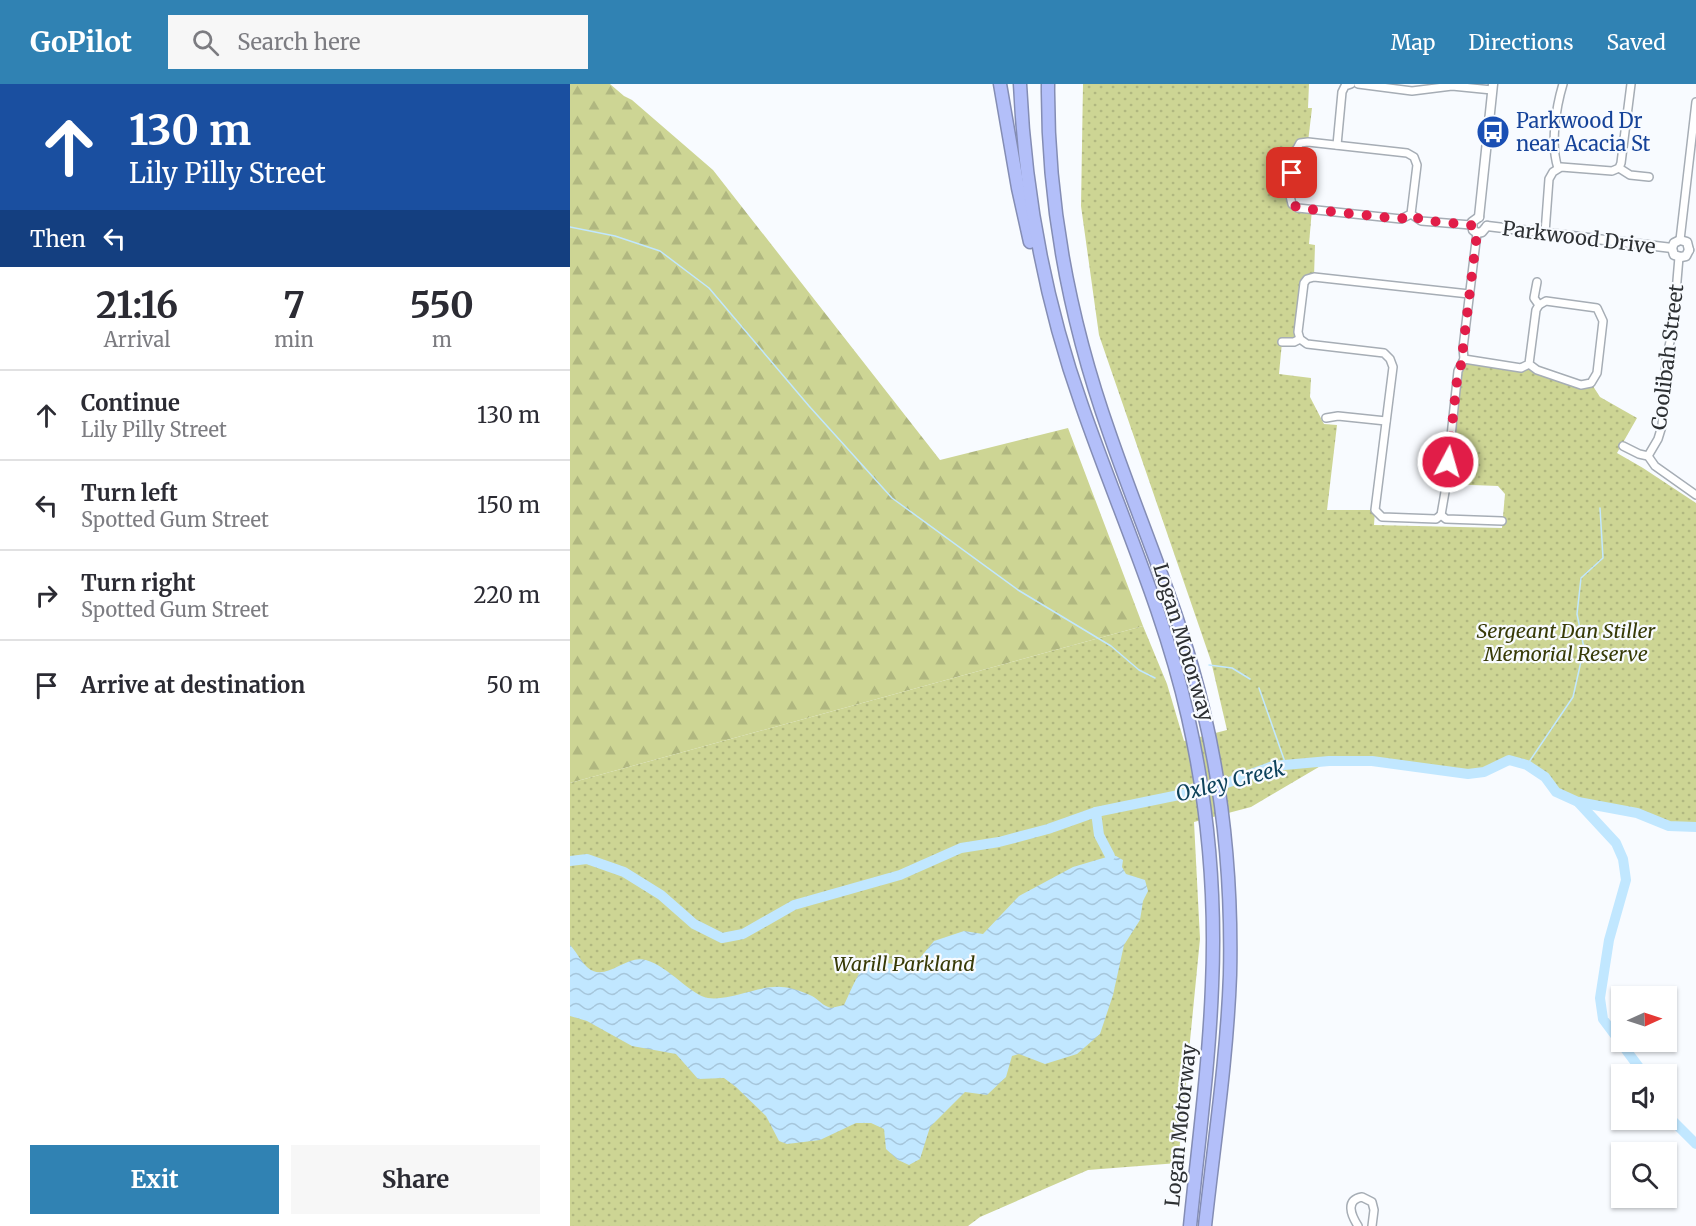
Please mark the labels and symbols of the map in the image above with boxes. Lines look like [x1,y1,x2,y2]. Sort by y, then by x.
place label: Parkwood Dr near Acacia St [1516,108,1651,156]
bus stop icon: Parkwood Dr near Acacia St [1475,114,1511,150]
pin [1266,147,1317,198]
street label: Parkwood Drive [1501,215,1657,259]
street label: Coolibah Street [1646,282,1688,431]
position arrow [1416,430,1480,494]
street label: Logan Motorway [1148,560,1220,724]
park label: Sergeant Dan Stiller Memorial Reserve [1477,618,1656,666]
water label: Oxley Creek [1173,754,1288,808]
park label: Warill Parkland [833,951,975,976]
north arrow [1611,986,1677,1052]
street label: Logan Motorway [1159,1042,1201,1208]

